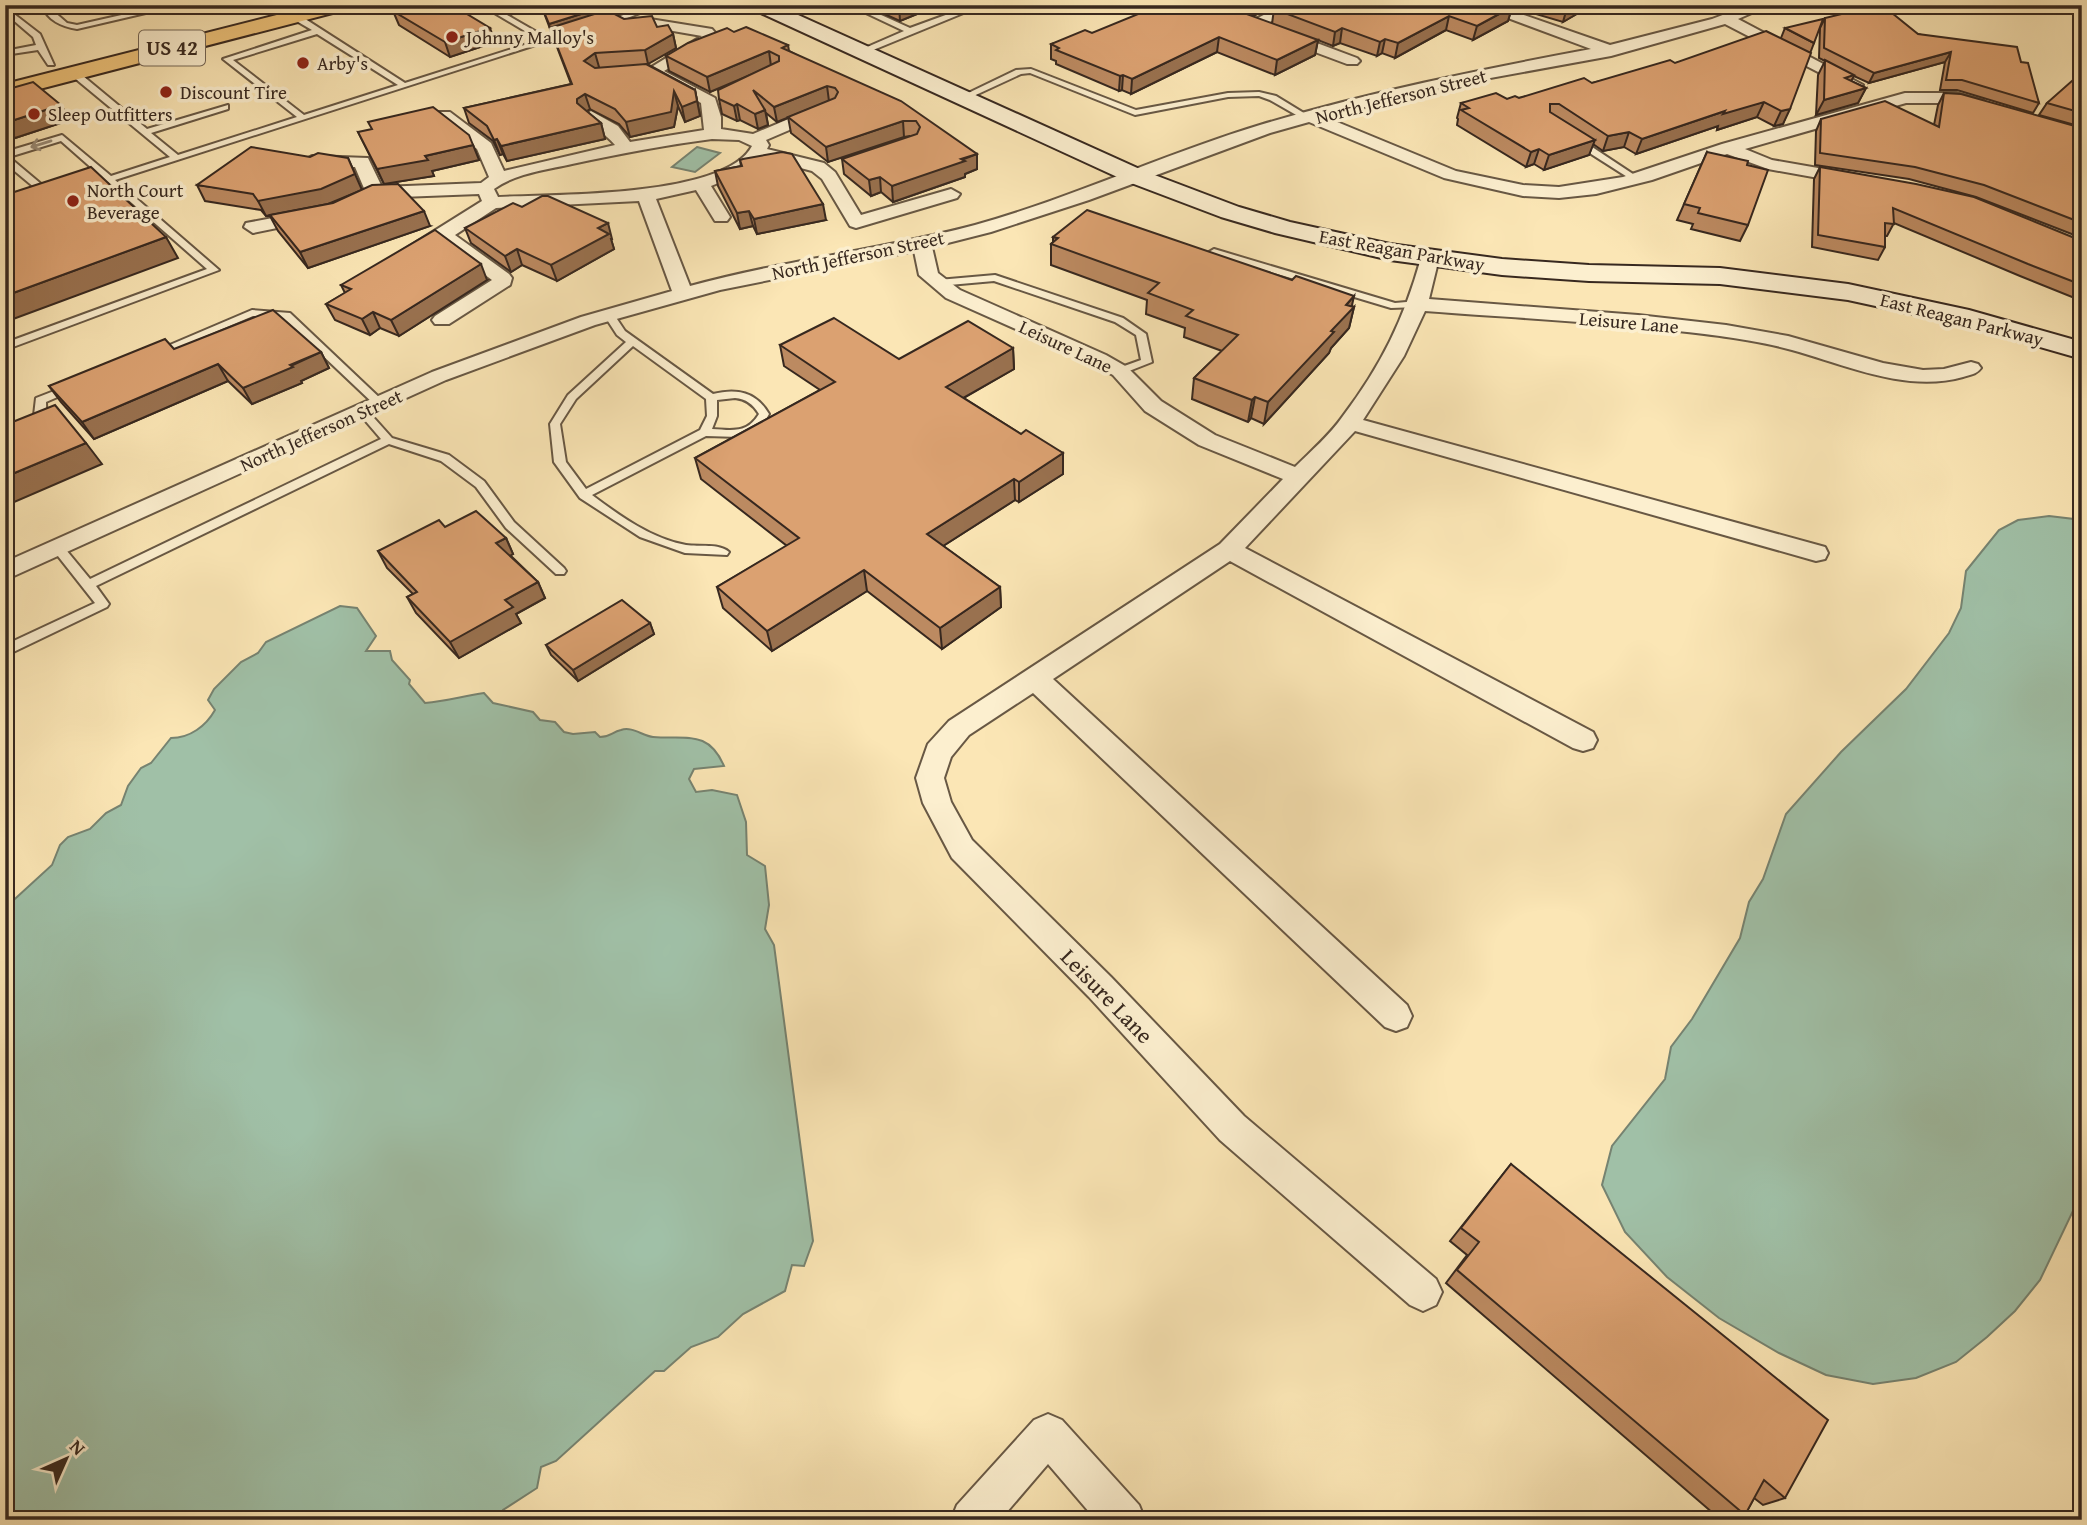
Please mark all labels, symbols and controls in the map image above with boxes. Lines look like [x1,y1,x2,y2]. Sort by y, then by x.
place label: Johnny Malloy's [464,23,594,51]
marker: Johnny Malloy's [444,29,460,45]
road number: US 42 [139,30,205,66]
place label: Arby's [317,49,368,77]
marker: Arby's [295,55,311,71]
street label: North Jefferson Street [1312,61,1490,131]
place label: Discount Tire [180,78,287,106]
marker: Discount Tire [158,84,174,100]
place label: Sleep Outfitters [48,100,173,128]
marker: Sleep Outfitters [26,106,42,122]
one-way arrow [30,138,52,151]
place label: North Court Beverage [87,176,184,226]
marker: North Court Beverage [65,193,81,209]
street label: East Reagan Parkway [1317,222,1487,278]
street label: North Jefferson Street [769,223,947,287]
street label: East Reagan Parkway [1877,285,2047,353]
street label: Leisure Lane [1578,304,1680,340]
street label: Leisure Lane [1015,312,1117,380]
street label: North Jefferson Street [235,381,407,478]
street label: Leisure Lane [1054,941,1161,1051]
north arrow [32,1424,102,1494]
text: N [64,1433,93,1462]

